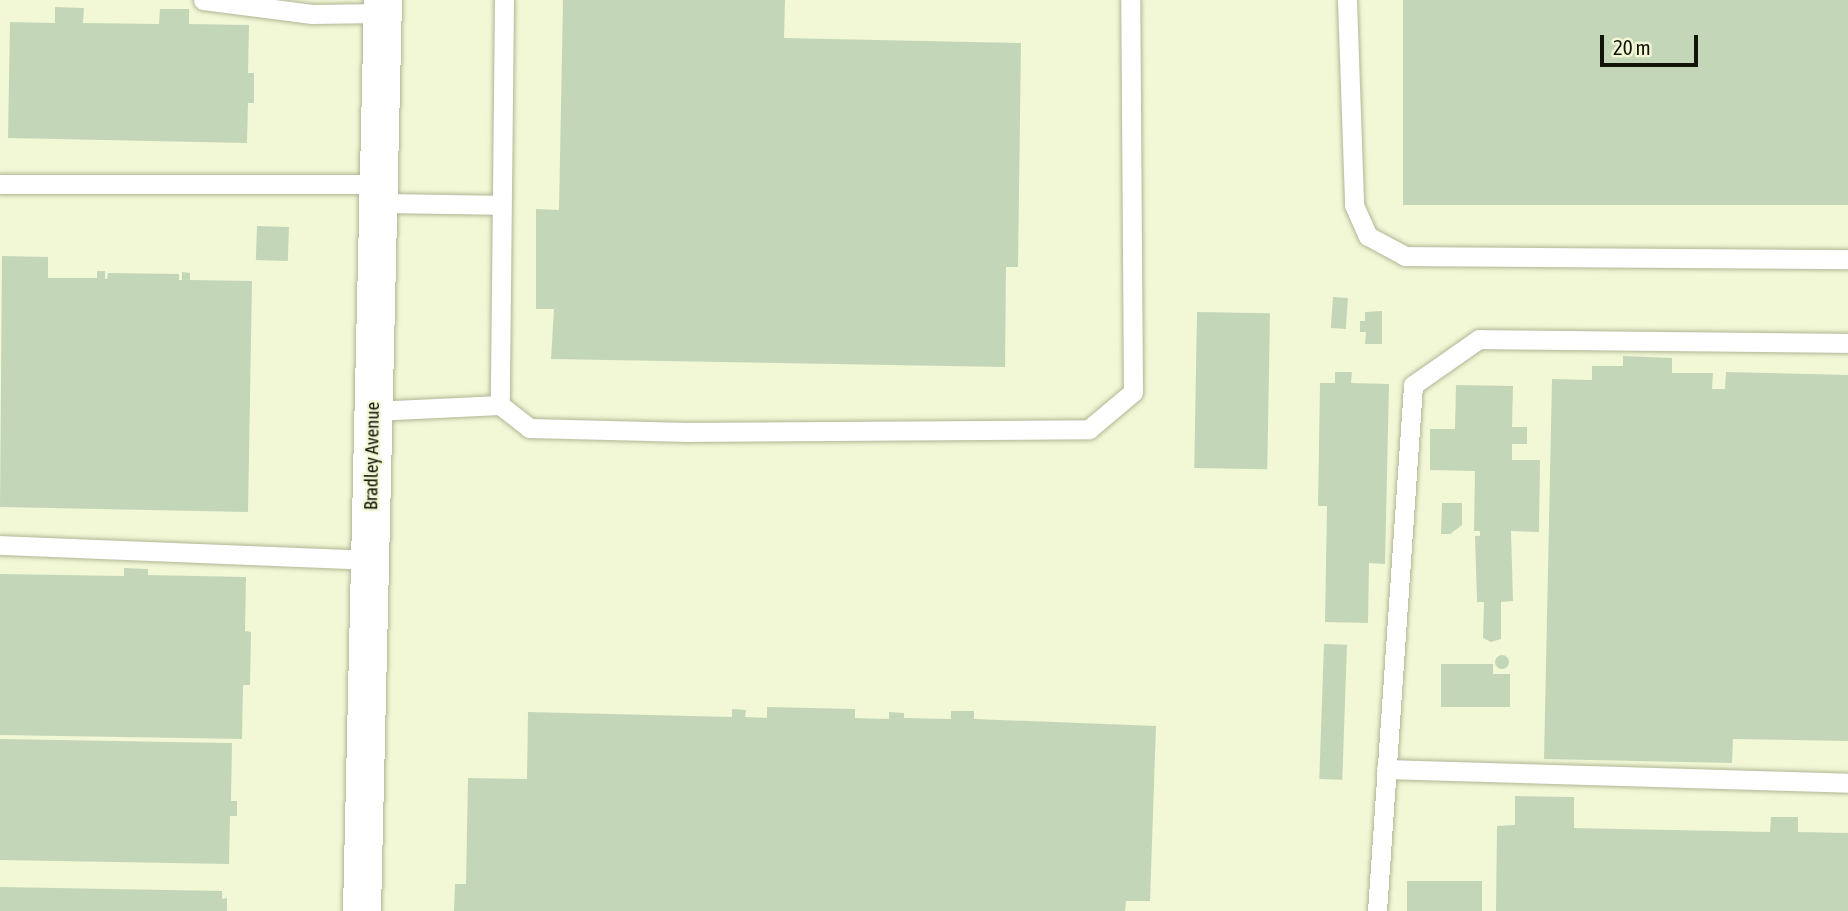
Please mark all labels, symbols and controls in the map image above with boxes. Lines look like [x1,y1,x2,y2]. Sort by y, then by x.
scale bar [1603,21,1701,65]
text: 20 m [1613,35,1651,59]
street label: Bradley Avenue [360,402,384,510]

